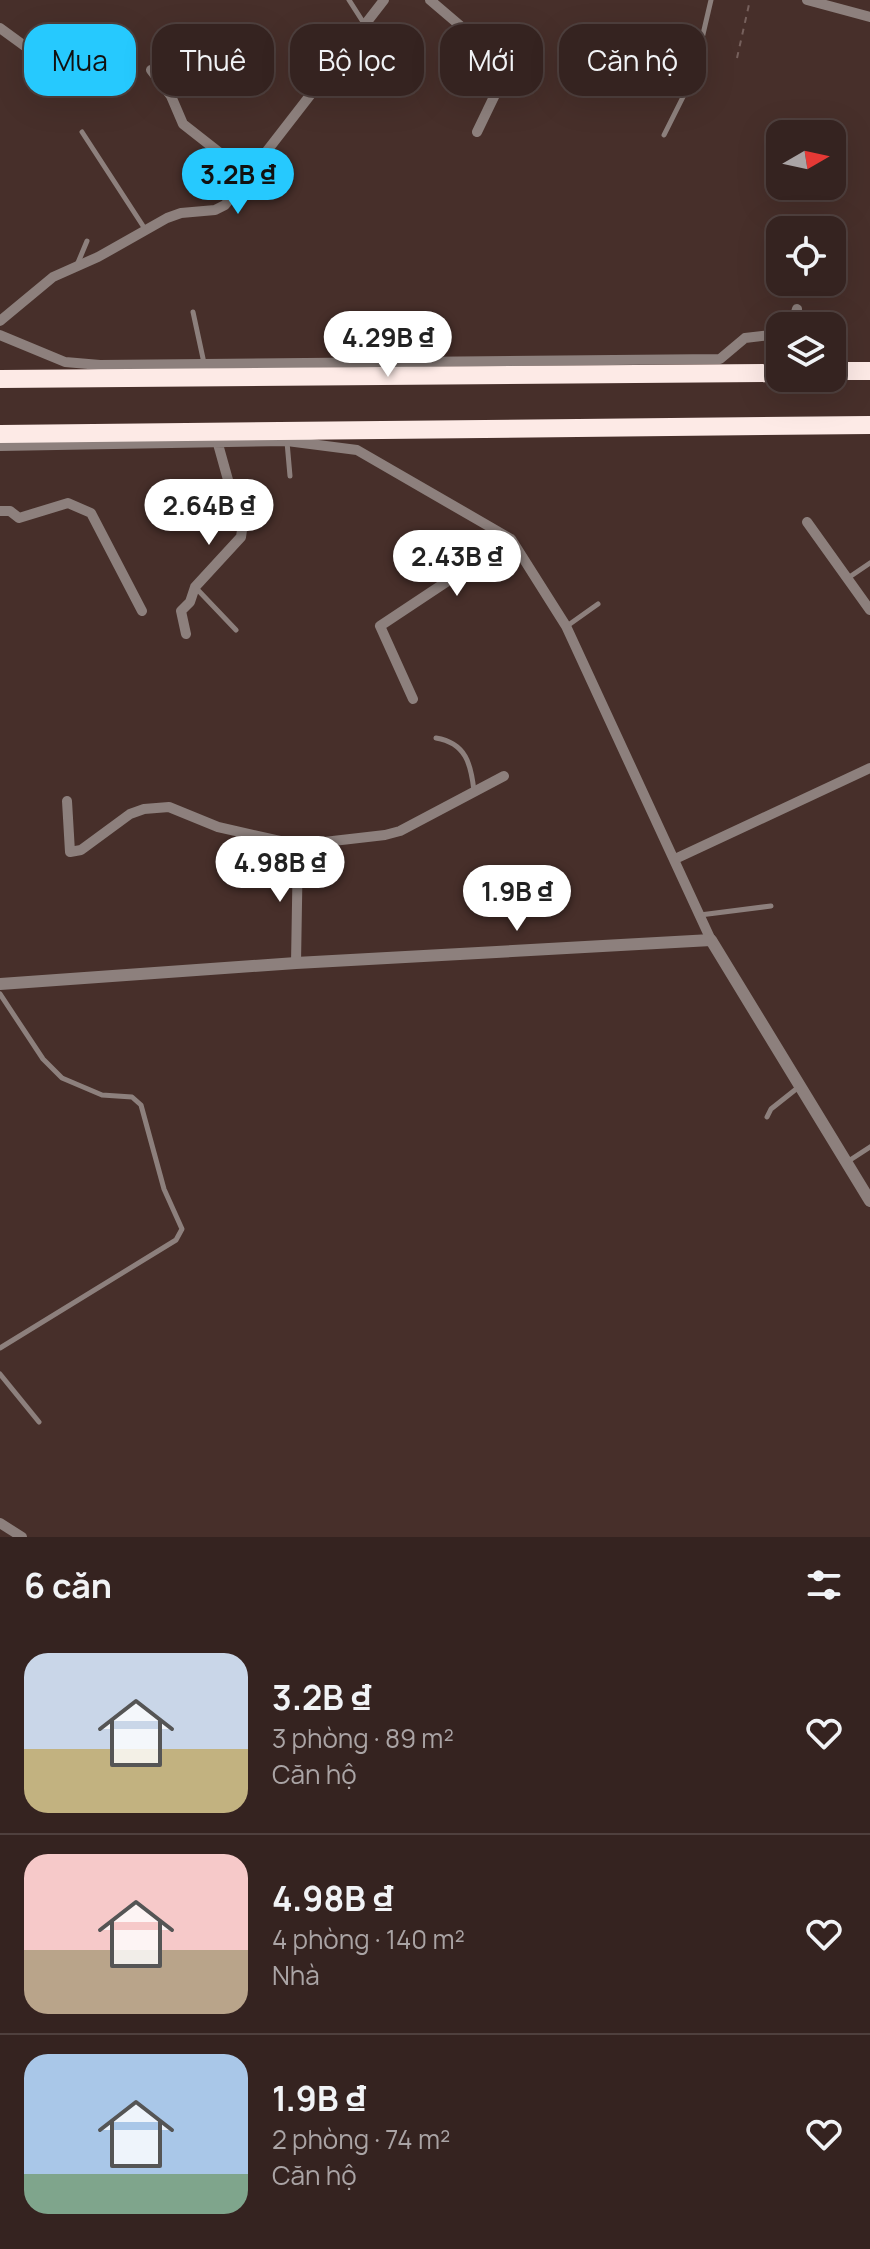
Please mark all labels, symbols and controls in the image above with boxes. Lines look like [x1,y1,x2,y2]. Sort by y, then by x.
chip: Mua [24,24,136,96]
chip: Thuê [152,24,274,96]
chip: Bộ lọc [290,24,424,96]
chip: Mới [440,24,543,96]
chip: Căn hộ [559,24,706,96]
north arrow [766,120,846,200]
map controls [766,120,846,392]
pin: 3.2B ₫ [173,148,303,216]
text: 3.2B ₫ [200,156,276,192]
button: locate [766,216,846,296]
pin: 4.29B ₫ [314,311,462,379]
button: layers [766,312,846,392]
text: 4.29B ₫ [342,319,434,355]
pin: 2.64B ₫ [135,479,283,547]
text: 2.64B ₫ [162,487,256,523]
pin: 2.43B ₫ [383,530,531,598]
text: 2.43B ₫ [411,538,503,574]
pin: 4.98B ₫ [206,836,354,904]
text: 4.98B ₫ [234,844,326,880]
pin: 1.9B ₫ [452,865,582,933]
text: 1.9B ₫ [481,873,553,909]
text: 6 căn [24,1562,112,1608]
icon: filters [802,1563,846,1607]
text: 3.2B ₫ [272,1674,372,1720]
icon: home [88,1685,184,1781]
icon: heart [802,1711,846,1755]
text: 3 phòng · 89 m² [272,1720,454,1756]
text: Căn hộ [272,1756,357,1792]
text: 4.98B ₫ [272,1875,394,1921]
icon: home [88,1886,184,1982]
icon: heart [802,1912,846,1956]
text: 4 phòng · 140 m² [272,1921,465,1957]
text: Nhà [272,1957,320,1993]
text: 1.9B ₫ [272,2075,366,2121]
icon: home [88,2086,184,2182]
icon: heart [802,2112,846,2156]
text: 2 phòng · 74 m² [272,2121,450,2157]
text: Căn hộ [272,2157,357,2193]

